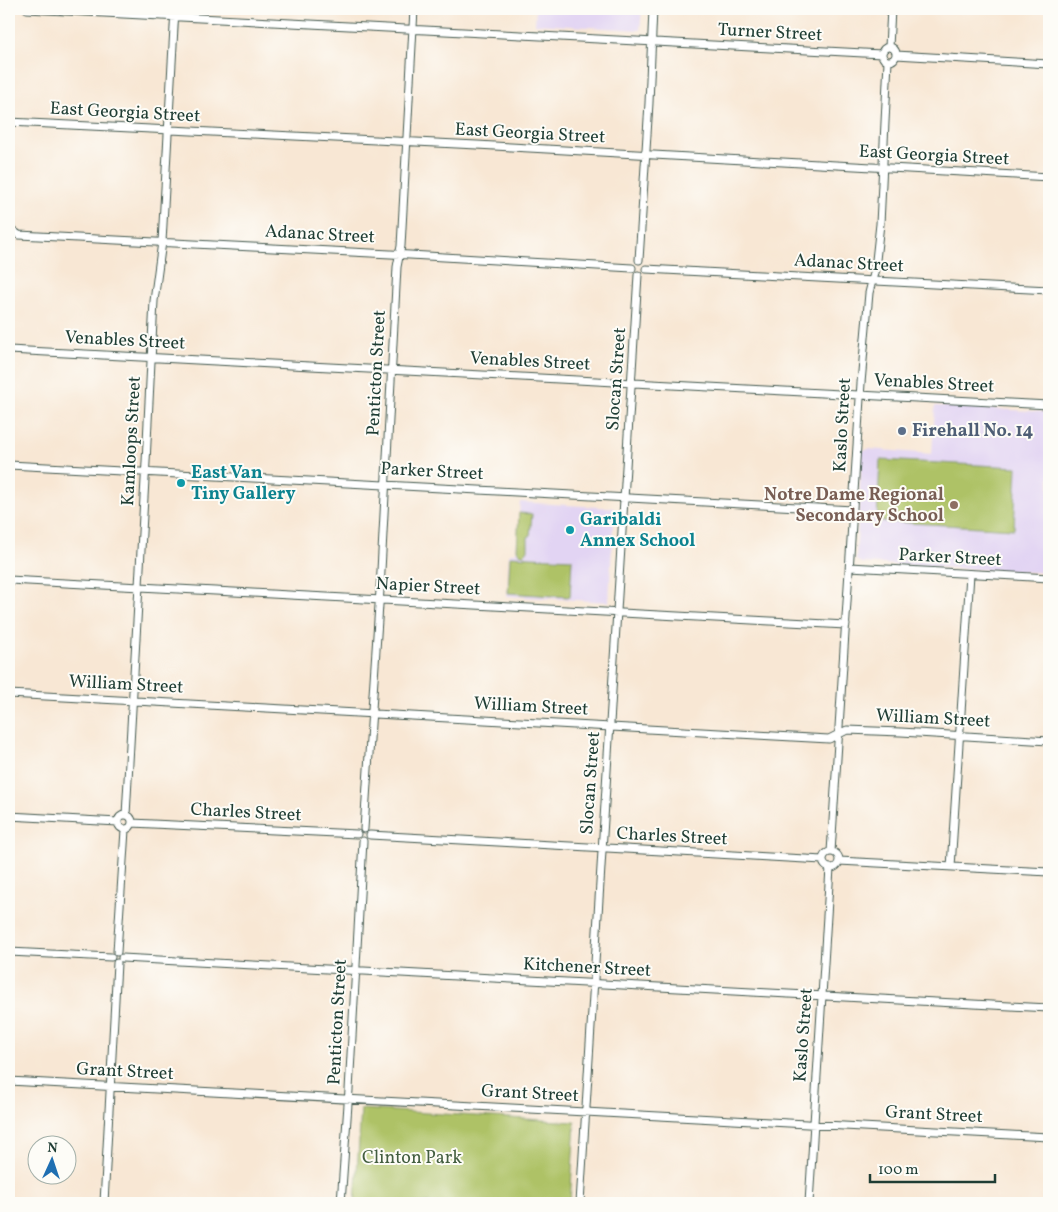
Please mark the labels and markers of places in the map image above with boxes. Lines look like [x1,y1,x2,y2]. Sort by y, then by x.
place label: Firehall No. 14 [912,419,1034,444]
marker: Firehall No. 14 [896,425,908,437]
place label: East Van Tiny Gallery [191,461,296,507]
marker: East Van Tiny Gallery [175,477,187,489]
place label: Notre Dame Regional Secondary School [764,483,944,529]
marker: Notre Dame Regional Secondary School [948,499,960,511]
place label: Garibaldi Annex School [580,508,695,554]
marker: Garibaldi Annex School [564,524,576,536]

